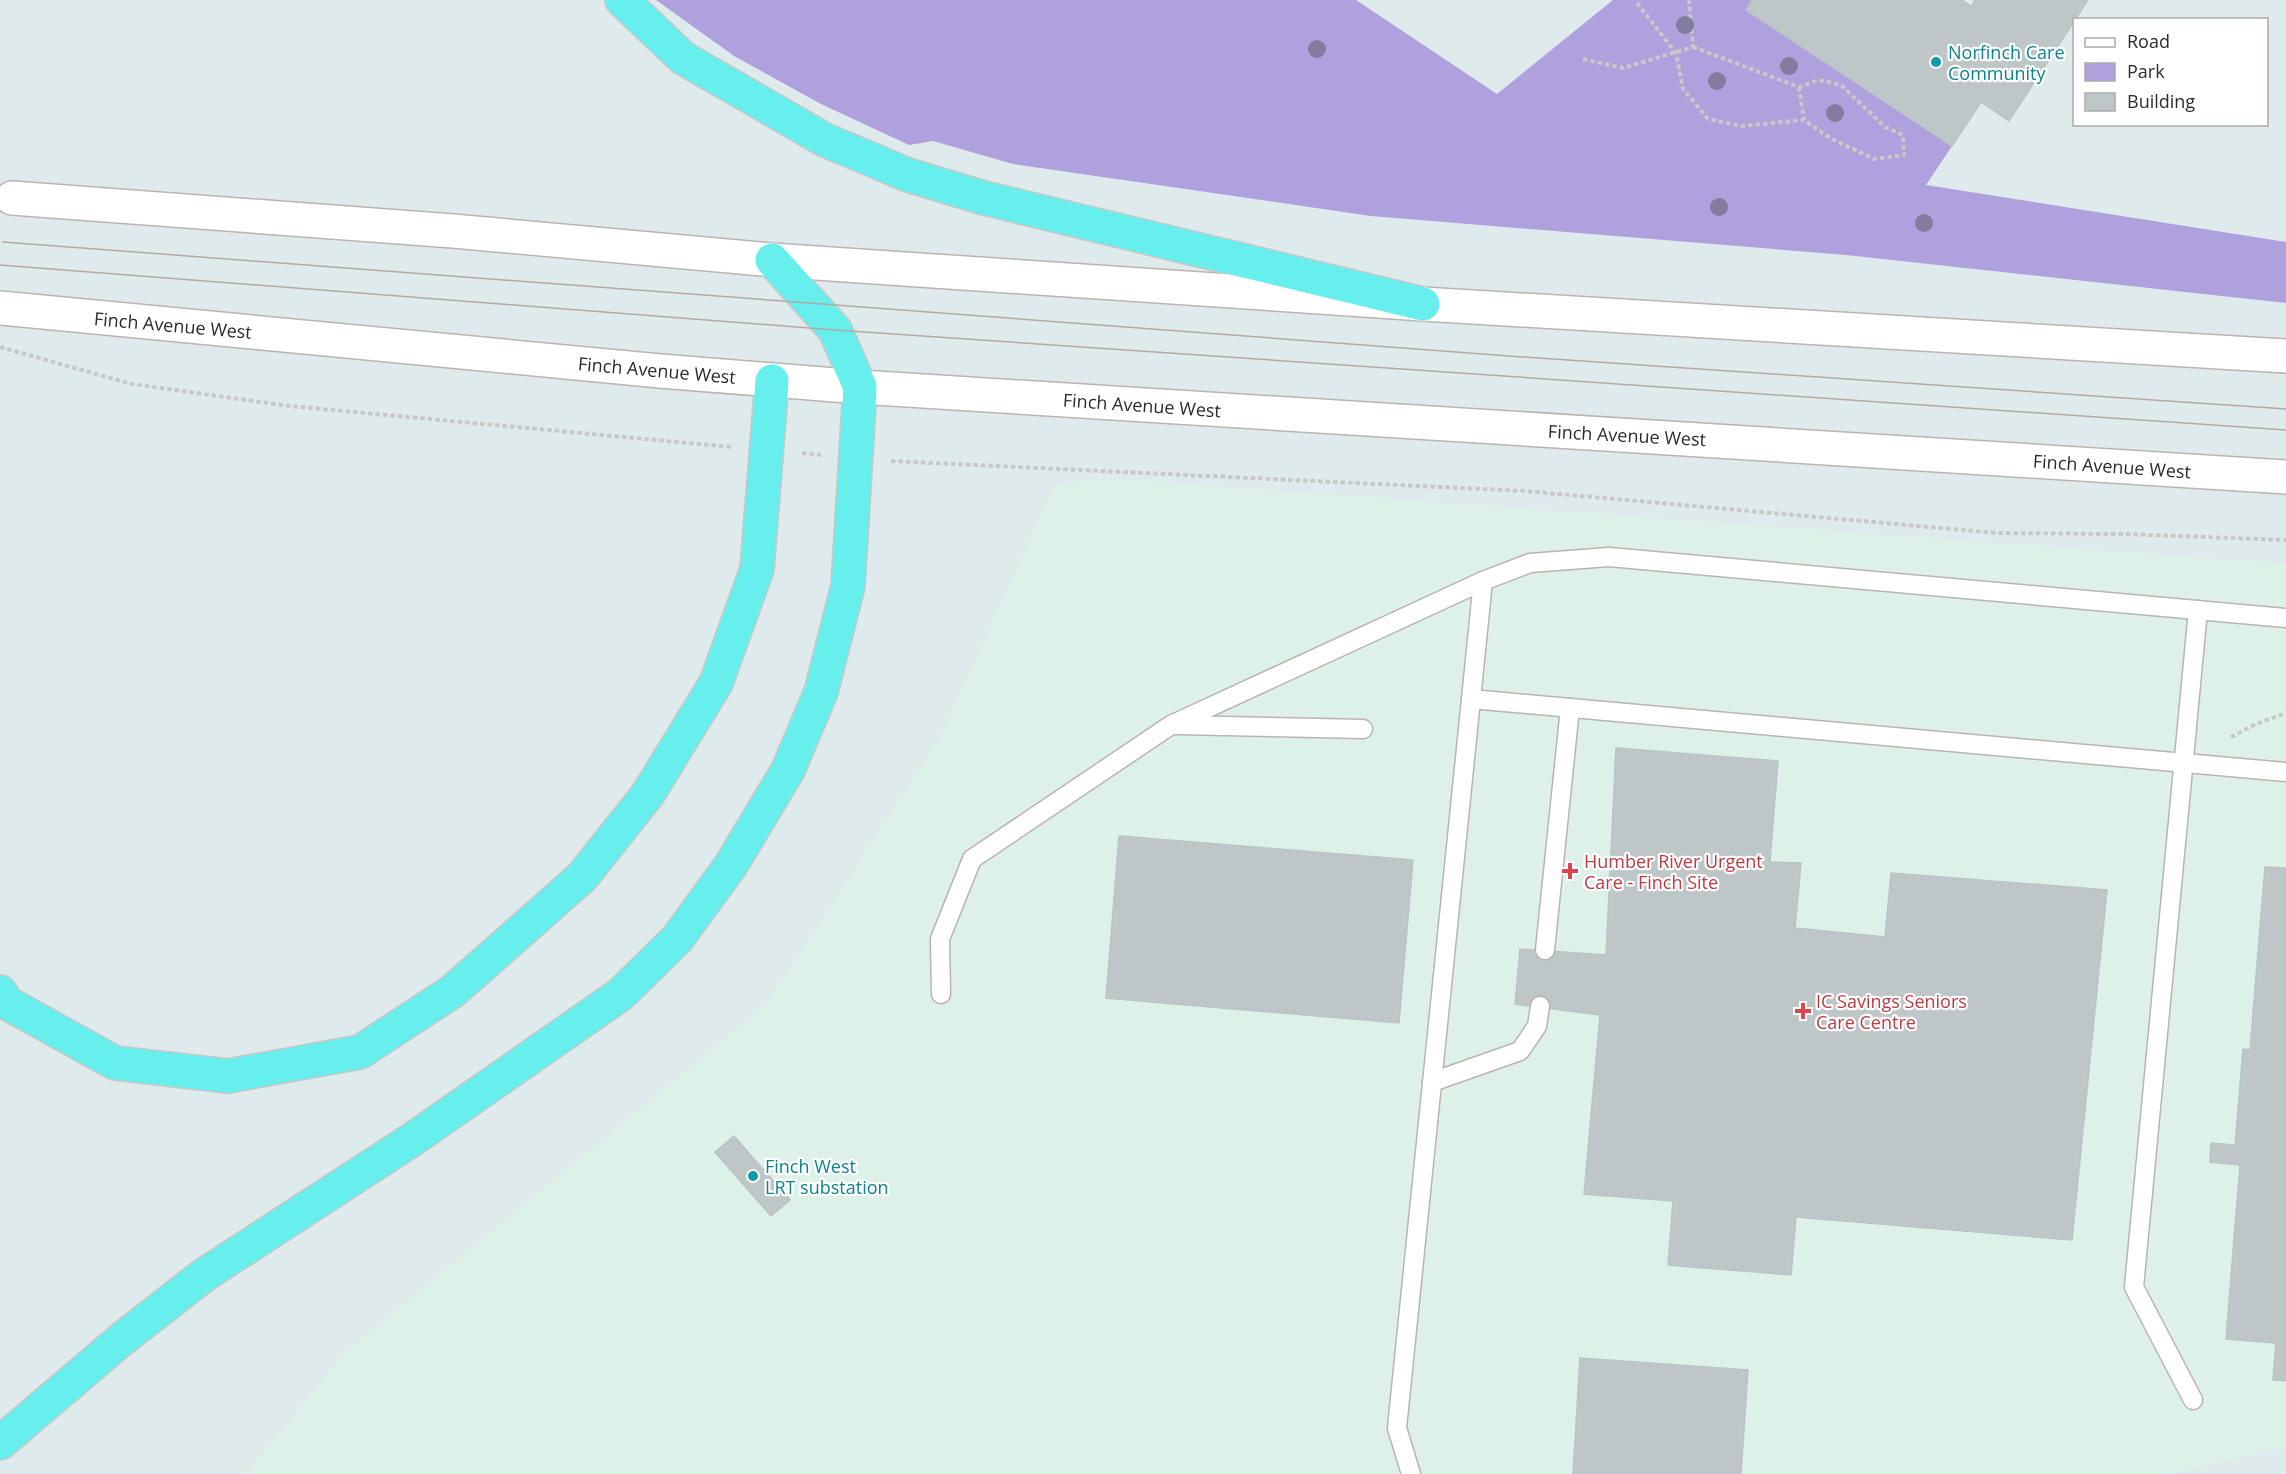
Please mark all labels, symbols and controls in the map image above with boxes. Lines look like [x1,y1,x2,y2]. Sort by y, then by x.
legend [2073,18,2268,126]
text: Road [2127,29,2170,53]
place label: Norfinch Care Community [1948,40,2065,85]
marker: Norfinch Care Community [1929,55,1943,69]
text: Park [2127,59,2165,83]
text: Building [2127,89,2195,113]
street label: Finch Avenue West [93,306,253,344]
street label: Finch Avenue West [577,351,737,389]
street label: Finch Avenue West [1062,388,1222,422]
street label: Finch Avenue West [1547,419,1707,451]
street label: Finch Avenue West [2032,449,2192,483]
place label: Humber River Urgent Care - Finch Site [1584,849,1763,894]
marker: Humber River Urgent Care - Finch Site [1561,862,1579,880]
place label: IC Savings Seniors Care Centre [1816,989,1967,1034]
marker: IC Savings Seniors Care Centre [1794,1002,1812,1020]
place label: Finch West LRT substation [765,1154,889,1199]
marker: Finch West LRT substation [746,1169,760,1183]

